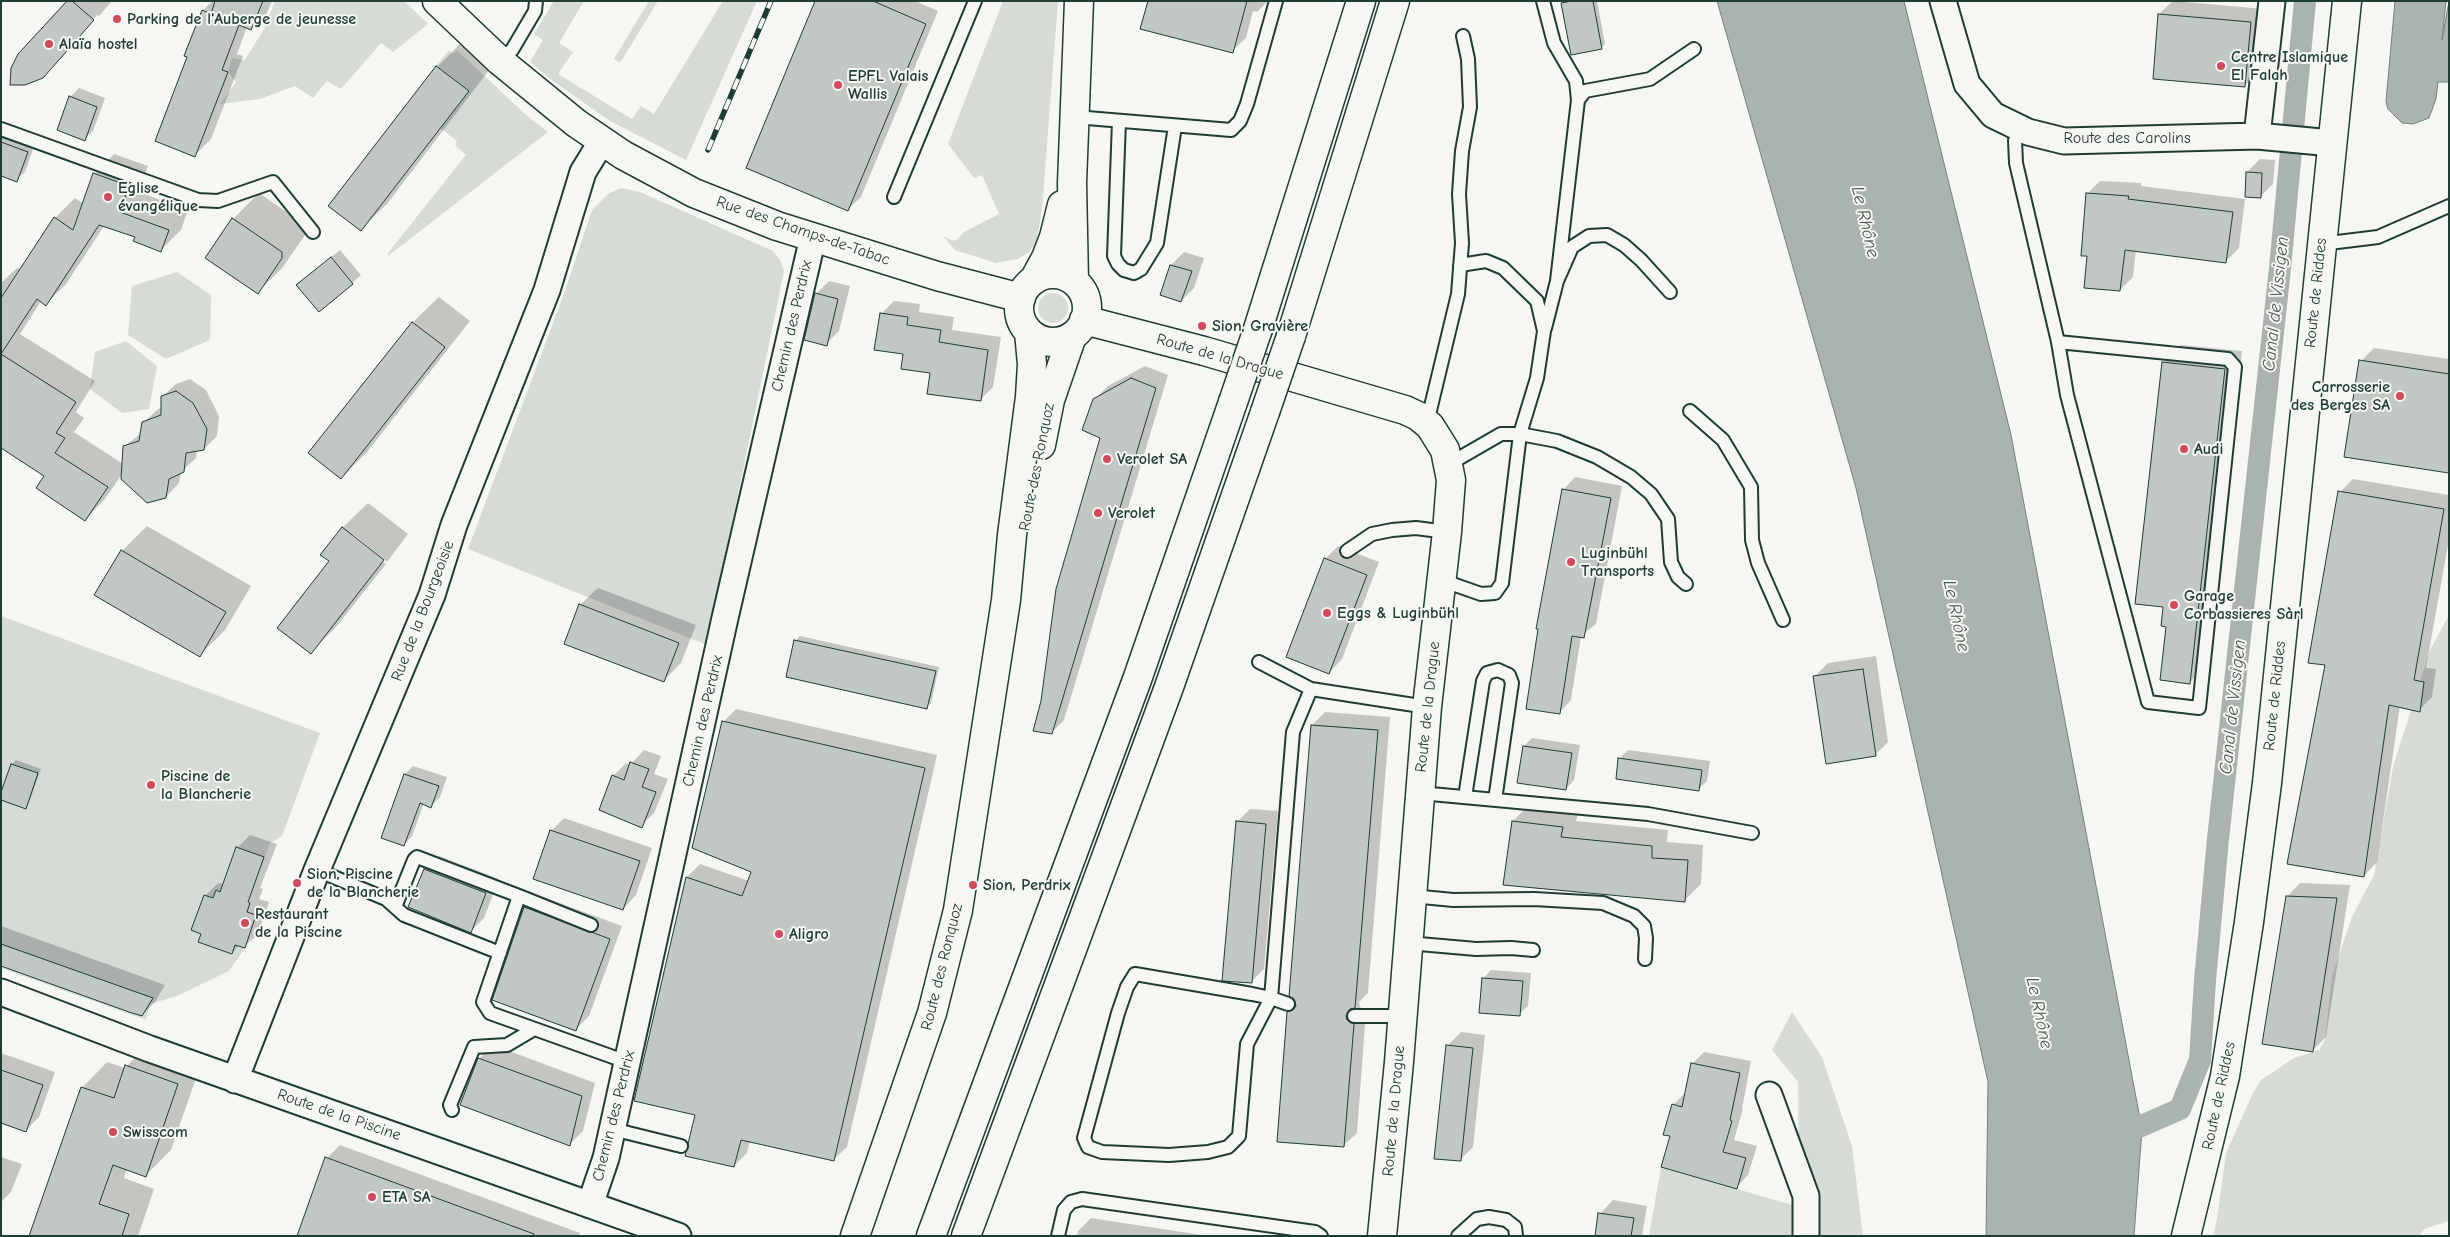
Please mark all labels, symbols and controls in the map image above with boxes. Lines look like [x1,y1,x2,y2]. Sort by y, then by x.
place label: Parking de l'Auberge de jeunesse [127,9,356,29]
marker: Parking de l'Auberge de jeunesse [111,13,123,25]
place label: Alaïa hostel [59,34,137,54]
marker: Alaïa hostel [43,38,55,50]
place label: Centre Islamique El Falah [2231,47,2348,85]
marker: Centre Islamique El Falah [2215,60,2227,72]
place label: EPFL Valais Wallis [848,66,928,104]
marker: EPFL Valais Wallis [832,79,844,91]
street label: Route des Carolins [2063,128,2191,148]
place label: Eglise évangélique [118,178,198,216]
water label: Le Rhône [1846,184,1884,260]
marker: Eglise évangélique [102,191,114,203]
street label: Rue des Champs-de-Tabac [714,192,892,270]
water label: Canal de Vissigen [2258,236,2294,372]
street label: Route de Riddes [2301,237,2331,349]
street label: Chemin des Perdrix [768,258,816,394]
place label: Sion, Gravière [1212,316,1308,336]
marker: Sion, Gravière [1196,320,1208,332]
street label: Route de la Drague [1154,330,1286,384]
place label: Carrosserie des Berges SA [2291,377,2390,415]
marker: Carrosserie des Berges SA [2394,390,2406,402]
street label: Route des Ronquoz [1015,401,1059,533]
place label: Audi [2194,439,2223,459]
marker: Audi [2178,443,2190,455]
place label: Verolet SA [1117,449,1187,469]
marker: Verolet SA [1101,453,1113,465]
place label: Verolet [1108,503,1155,523]
marker: Verolet [1092,507,1104,519]
street label: Rue de la Bourgeoisie [387,538,459,684]
place label: Luginbühl Transports [1581,543,1654,581]
marker: Luginbühl Transports [1565,556,1577,568]
water label: Le Rhône [1938,578,1974,654]
place label: Garage Corbassieres Sàrl [2184,586,2304,624]
marker: Garage Corbassieres Sàrl [2168,599,2180,611]
place label: Eggs & Luginbühl [1337,603,1459,623]
marker: Eggs & Luginbühl [1321,607,1333,619]
water label: Canal de Vissigen [2215,639,2251,775]
street label: Route de Riddes [2260,640,2290,752]
street label: Route de la Drague [1412,641,1444,773]
street label: Chemin des Perdrix [679,653,727,789]
place label: Piscine de la Blancherie [161,766,251,804]
marker: Piscine de la Blancherie [145,779,157,791]
place label: Sion, Piscine de la Blancherie [307,864,419,902]
place label: Sion, Perdrix [983,875,1071,895]
marker: Sion, Piscine de la Blancherie [291,877,303,889]
marker: Sion, Perdrix [967,879,979,891]
street label: Route des Ronquoz [917,902,967,1032]
place label: Restaurant de la Piscine [255,904,342,942]
marker: Restaurant de la Piscine [239,917,251,929]
place label: Aligro [789,924,829,944]
marker: Aligro [773,928,785,940]
water label: Le Rhône [2021,975,2057,1051]
street label: Route de Riddes [2198,1040,2240,1152]
street label: Route de la Drague [1379,1045,1409,1177]
street label: Chemin des Perdrix [588,1049,640,1183]
street label: Route de la Piscine [275,1085,403,1145]
place label: Swisscom [123,1122,188,1142]
marker: Swisscom [107,1126,119,1138]
place label: ETA SA [382,1187,431,1207]
marker: ETA SA [366,1191,378,1203]

